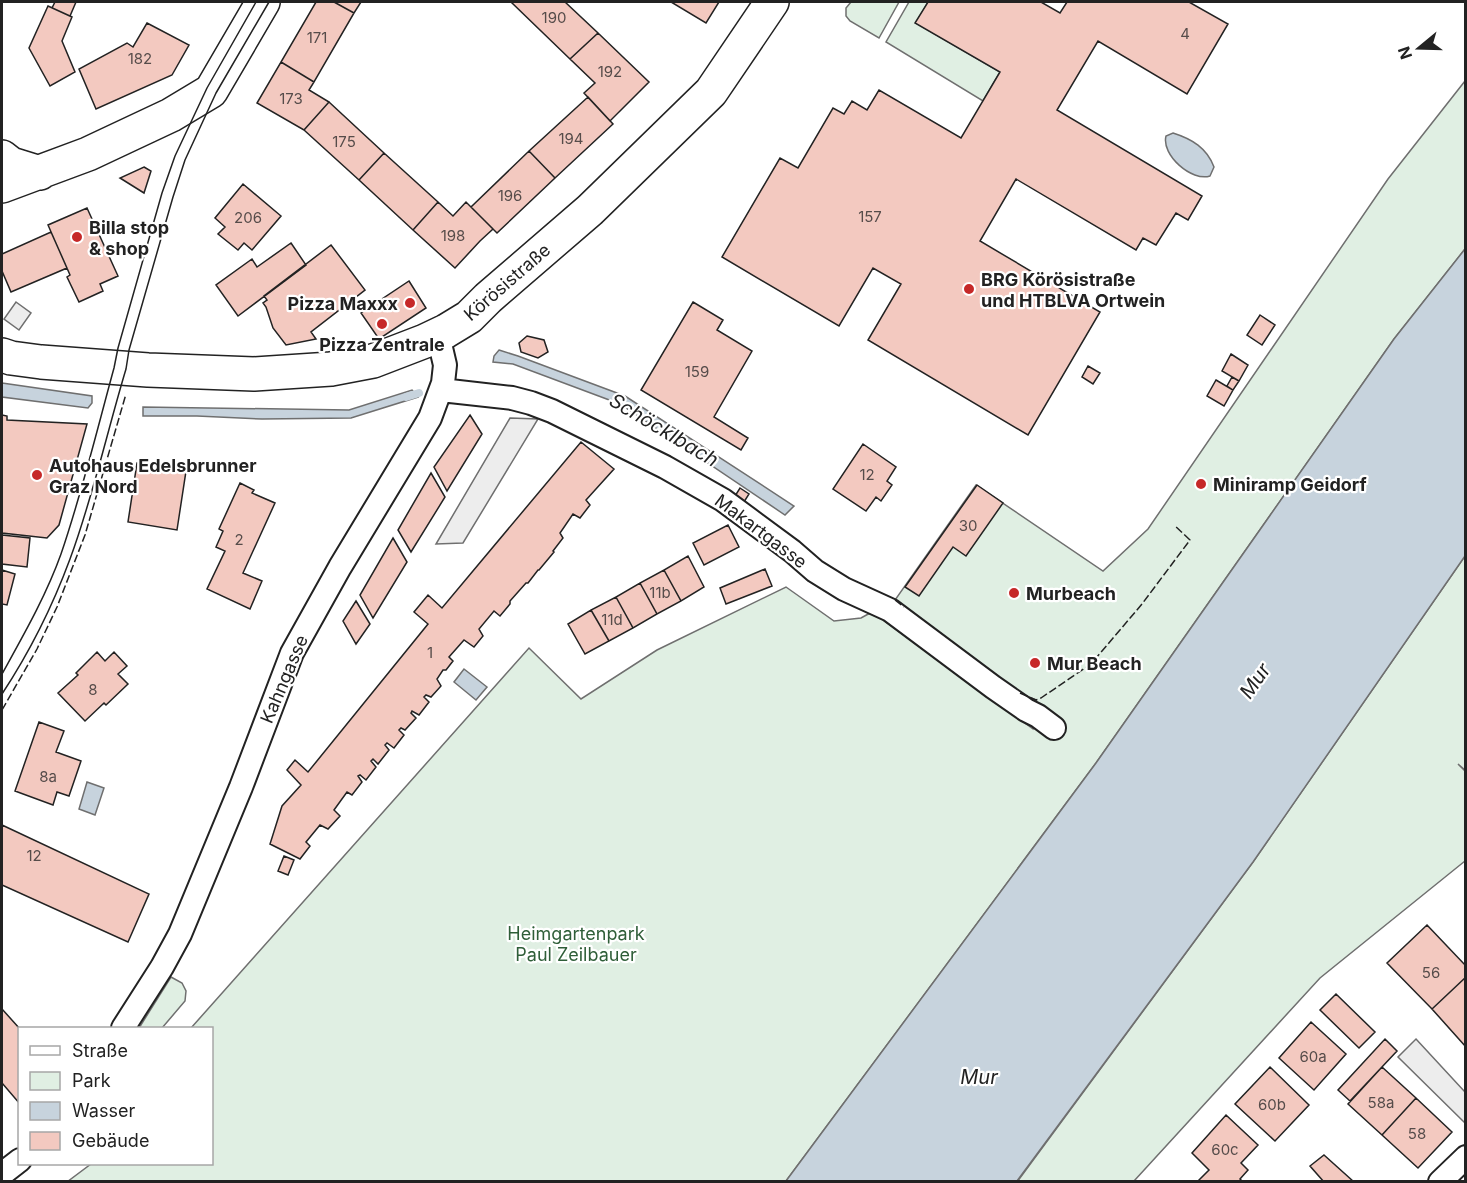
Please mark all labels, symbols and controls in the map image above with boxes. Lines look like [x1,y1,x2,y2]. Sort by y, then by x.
house number: 190 [542,8,566,27]
north arrow [1389,18,1449,78]
house number: 4 [1180,24,1190,43]
house number: 171 [307,28,327,47]
text: N [1393,44,1416,62]
house number: 182 [128,49,152,68]
house number: 192 [598,62,622,81]
house number: 173 [279,89,303,108]
house number: 194 [558,129,584,148]
house number: 175 [332,132,356,151]
house number: 196 [498,186,522,205]
house number: 157 [858,207,882,226]
house number: 206 [234,208,262,227]
place label: Billa stop & shop [89,217,169,259]
house number: 198 [441,226,465,245]
marker: Billa stop & shop [70,230,84,244]
street label: Körösistraße [460,239,554,325]
place label: BRG Körösistraße und HTBLVA Ortwein [981,269,1165,311]
marker: BRG Körösistraße und HTBLVA Ortwein [962,282,976,296]
place label: Pizza Maxxx [288,293,399,314]
marker: Pizza Maxxx [403,296,417,310]
marker: Pizza Zentrale [375,317,389,331]
place label: Pizza Zentrale [319,334,445,355]
house number: 159 [685,362,709,381]
water label: Schöcklbach [605,388,723,472]
place label: Autohaus Edelsbrunner Graz Nord [49,455,257,497]
house number: 12 [859,465,875,484]
marker: Autohaus Edelsbrunner Graz Nord [30,468,44,482]
place label: Miniramp Geidorf [1213,474,1367,495]
marker: Miniramp Geidorf [1194,477,1208,491]
street label: Makartgasse [711,490,811,572]
house number: 30 [959,516,977,535]
house number: 2 [234,530,244,549]
house number: 11b [649,583,671,602]
place label: Murbeach [1026,583,1116,604]
marker: Murbeach [1007,586,1021,600]
house number: 11d [601,610,623,629]
street label: Kahngasse [256,632,312,726]
house number: 1 [427,643,433,662]
place label: Mur Beach [1047,653,1142,674]
marker: Mur Beach [1028,656,1042,670]
water label: Mur [1234,658,1276,703]
house number: 8 [88,680,98,699]
house number: 8a [39,767,57,786]
house number: 12 [26,846,42,865]
park label: Heimgartenpark Paul Zeilbauer [507,923,645,965]
house number: 56 [1422,963,1440,982]
legend [18,1027,213,1165]
text: Straße [72,1040,128,1061]
house number: 60a [1299,1047,1327,1066]
water label: Mur [960,1065,998,1089]
text: Park [72,1070,111,1091]
house number: 58a [1368,1093,1394,1112]
house number: 60b [1258,1095,1286,1114]
text: Wasser [72,1100,135,1121]
house number: 58 [1408,1124,1426,1143]
text: Gebäude [72,1130,149,1151]
house number: 60c [1211,1140,1239,1159]

